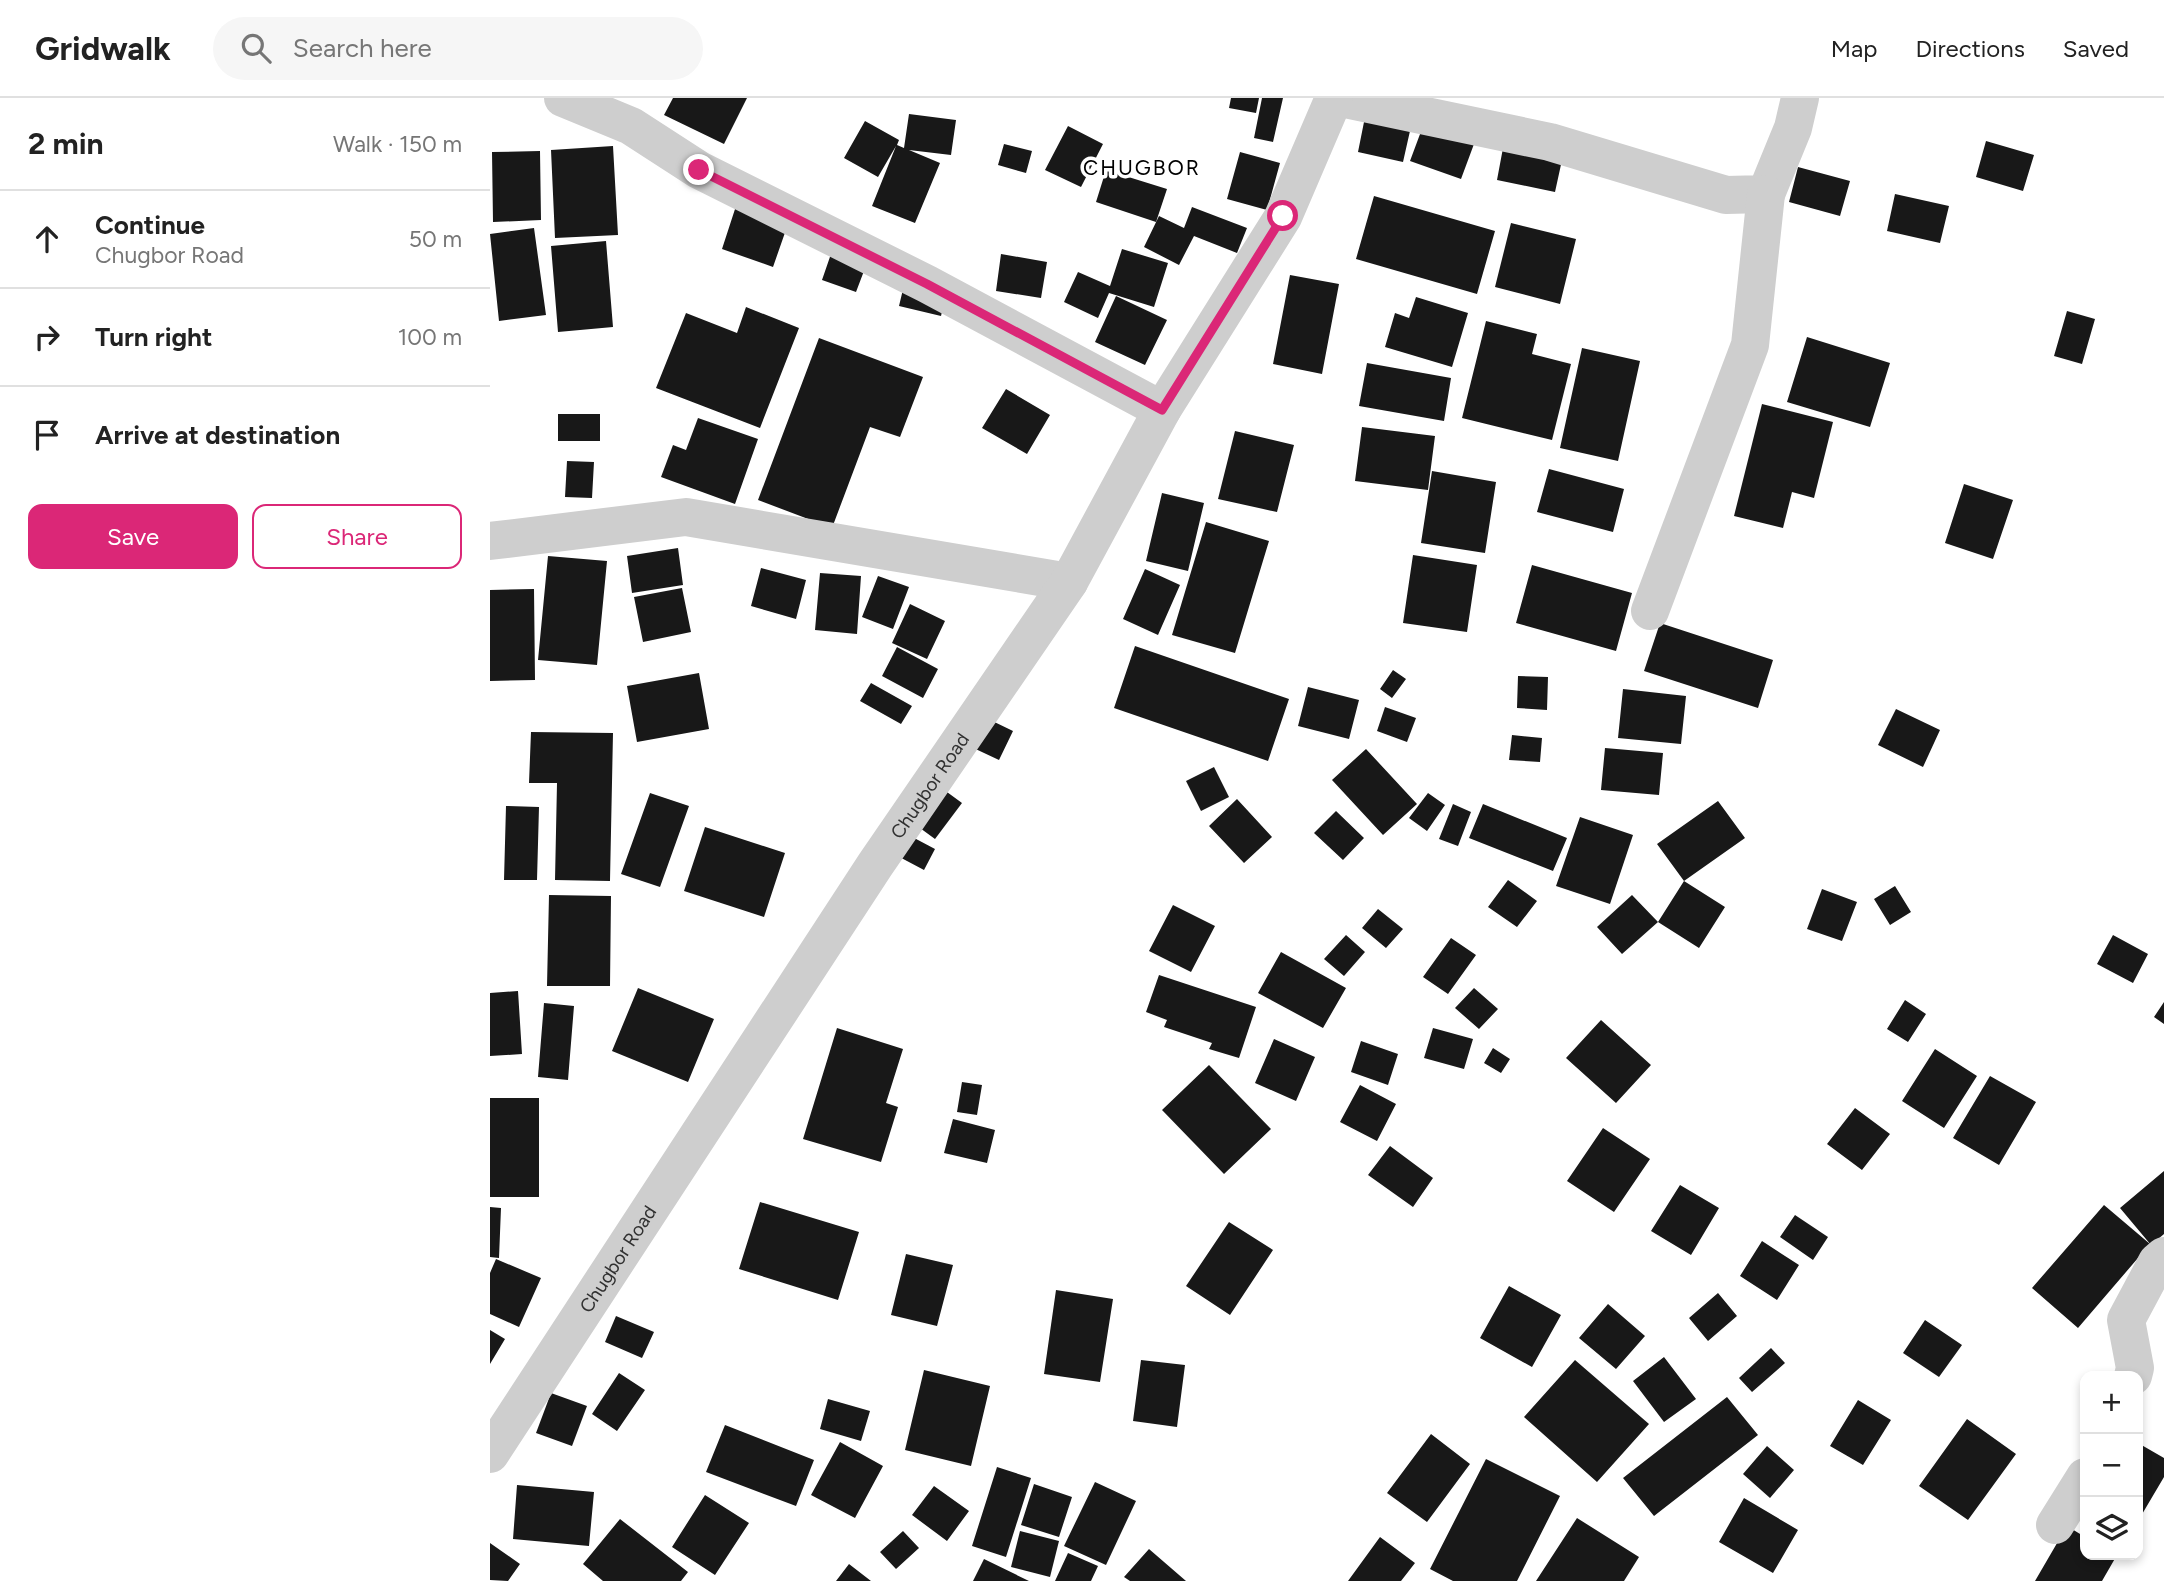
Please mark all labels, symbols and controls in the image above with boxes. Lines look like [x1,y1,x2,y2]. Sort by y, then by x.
search box [213,17,703,80]
text: Gridwalk [35,29,171,68]
icon: search [237,29,275,67]
text: Search here [293,32,432,64]
text: Map [1831,34,1877,63]
text: Directions [1915,34,2025,63]
text: Saved [2063,34,2129,63]
text: 2 min [28,125,104,162]
text: Walk · 150 m [333,130,462,158]
route end [683,154,714,185]
district label: CHUGBOR [1083,155,1201,180]
route start [1267,200,1298,231]
text: Continue [95,209,205,241]
icon: ahead [28,220,66,258]
text: 50 m [409,225,462,253]
text: Chugbor Road [95,241,244,269]
icon: right [28,318,66,356]
text: Turn right [95,321,212,353]
text: 100 m [398,323,462,351]
icon: arrive [28,416,66,454]
text: Arrive at destination [95,419,340,451]
button: Save [28,504,238,569]
button: Share [252,504,462,569]
street label: Chugbor Road [886,729,974,843]
street label: Chugbor Road [575,1201,661,1317]
map controls [2080,1371,2143,1560]
button: + [2080,1371,2143,1434]
button: − [2080,1434,2143,1497]
button: layers [2080,1497,2143,1560]

